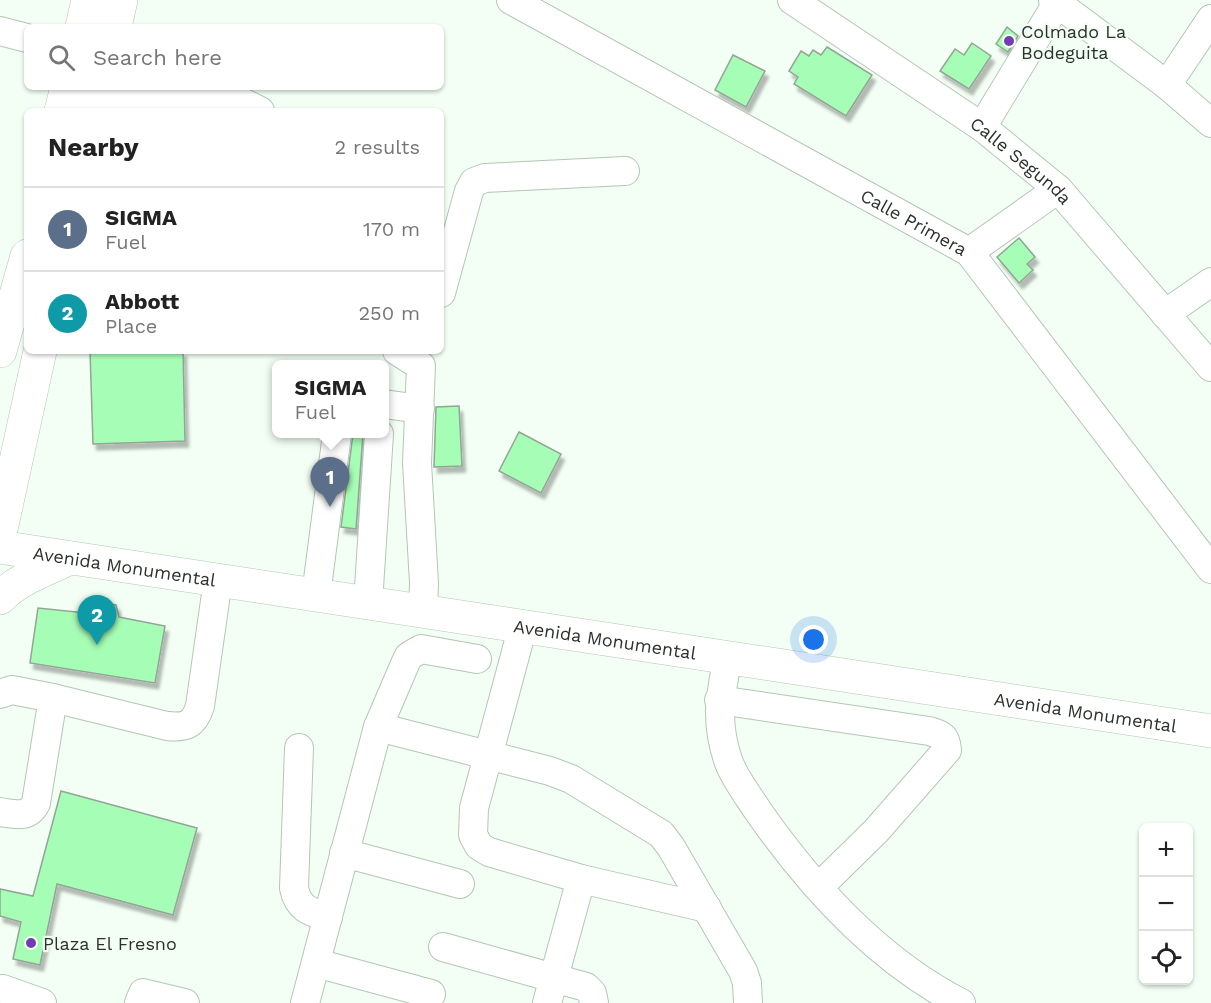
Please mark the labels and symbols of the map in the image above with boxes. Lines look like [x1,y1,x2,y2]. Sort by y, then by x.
place label: Colmado La Bodeguita [1021,21,1126,63]
marker: Colmado La Bodeguita [1002,34,1016,48]
street label: Calle Segunda [967,112,1076,208]
street label: Calle Primera [857,184,971,259]
pin: 1 [310,458,350,507]
street label: Avenida Monumental [32,542,218,590]
pin: 2 [78,596,116,645]
street label: Avenida Monumental [512,615,698,663]
your location [799,625,828,654]
street label: Avenida Monumental [993,688,1179,736]
place label: Plaza El Fresno [43,933,177,954]
marker: Plaza El Fresno [24,936,38,950]

